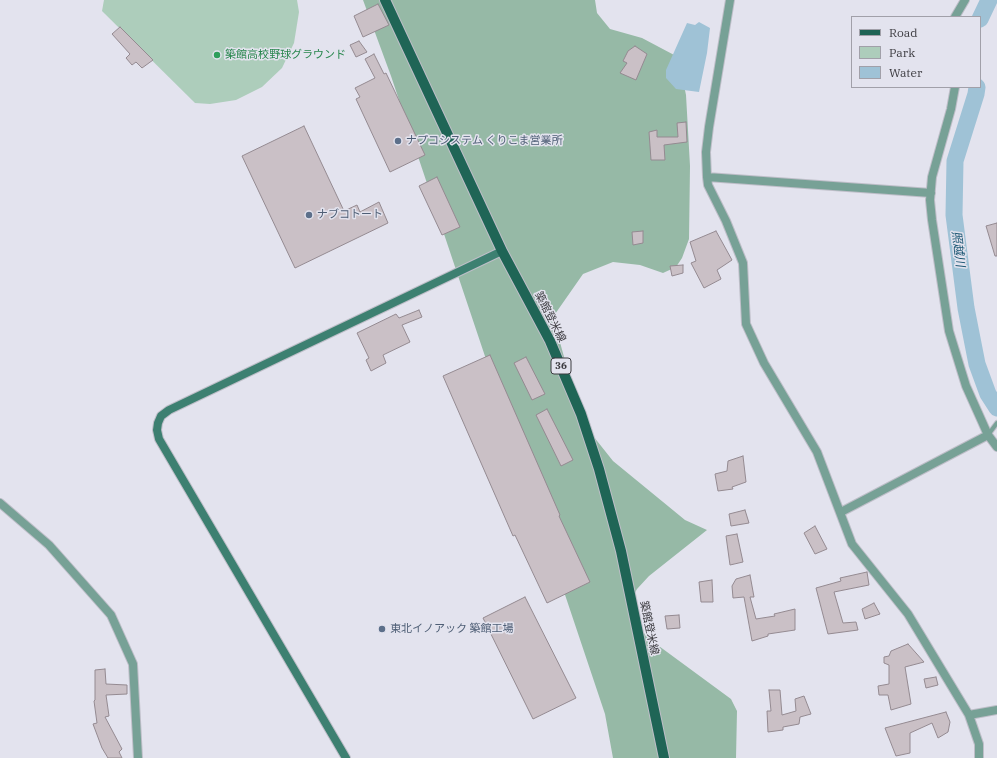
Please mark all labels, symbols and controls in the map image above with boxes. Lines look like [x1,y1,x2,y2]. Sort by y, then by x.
legend [851,16,981,88]
text: Road [889,25,918,40]
text: Park [889,45,915,60]
place label: 築館高校野球グラウンド [225,48,346,62]
marker: 築館高校野球グラウンド [212,50,222,60]
text: Water [889,65,922,80]
place label: ナプコシステム くりこま営業所 [406,134,563,148]
marker: ナプコシステム くりこま営業所 [393,136,403,146]
place label: ナブコトート [317,208,383,222]
marker: ナブコトート [304,210,314,220]
water label: 照越川 [949,230,967,268]
street label: 築館登米線 [532,290,568,344]
road number: 36 [551,358,571,374]
street label: 築館登米線 [637,600,661,656]
place label: 東北イノアック 築館工場 [390,622,514,636]
marker: 東北イノアック 築館工場 [377,624,387,634]

